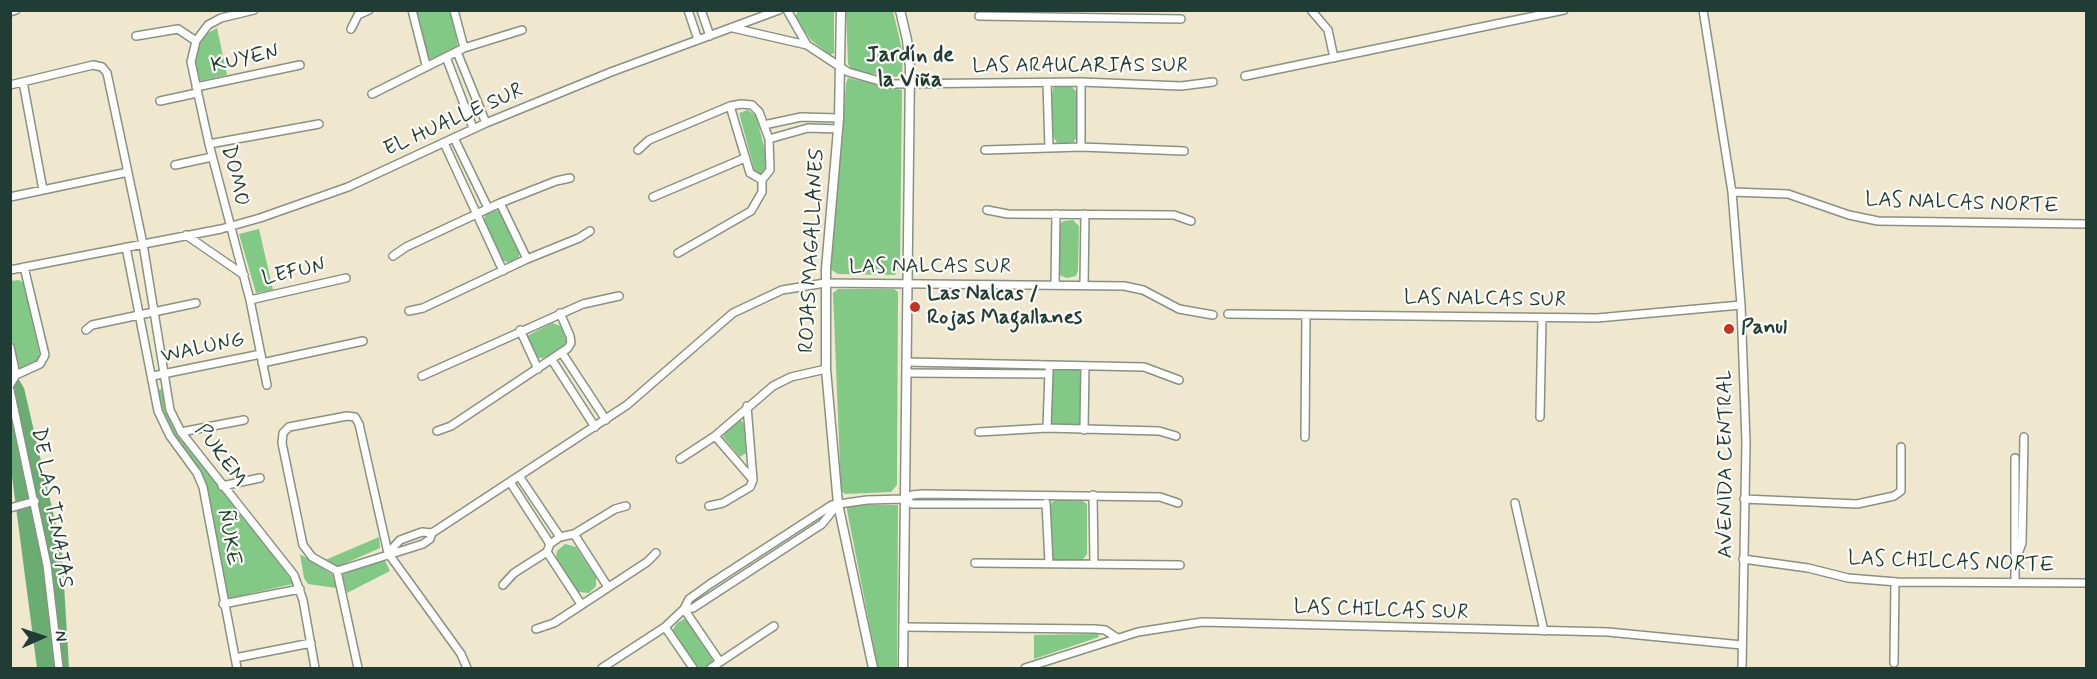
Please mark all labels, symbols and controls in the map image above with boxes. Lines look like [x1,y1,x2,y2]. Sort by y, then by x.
street label: KUYEN [209,41,281,79]
district label: Jardín de la Viña [866,43,954,94]
street label: LAS ARAUCARIAS SUR [972,54,1188,80]
street label: EL HUALLE SUR [380,79,528,163]
street label: DOMO [214,143,254,209]
street label: ROJAS MAGALLANES [795,148,831,354]
street label: LAS NALCAS NORTE [1865,188,2059,220]
street label: LEFUN [260,254,328,292]
street label: LAS NALCAS SUR [849,255,1011,281]
place label: Las Nalcas / Rojas Magallanes [927,282,1082,332]
street label: LAS NALCAS SUR [1404,286,1566,314]
marker: Las Nalcas / Rojas Magallanes [908,300,922,314]
place label: Panul [1741,316,1787,342]
marker: Panul [1722,322,1736,336]
street label: WALUNG [159,328,247,370]
street label: AVENIDA CENTRAL [1714,369,1740,559]
street label: PUKEM [188,419,252,493]
street label: DE LAS TINAJAS [24,426,78,590]
street label: ÑUKE [211,508,245,568]
street label: LAS CHILCAS NORTE [1847,547,2055,579]
street label: LAS CHILCAS SUR [1293,595,1469,627]
north arrow [12,607,72,667]
text: N [50,630,71,642]

